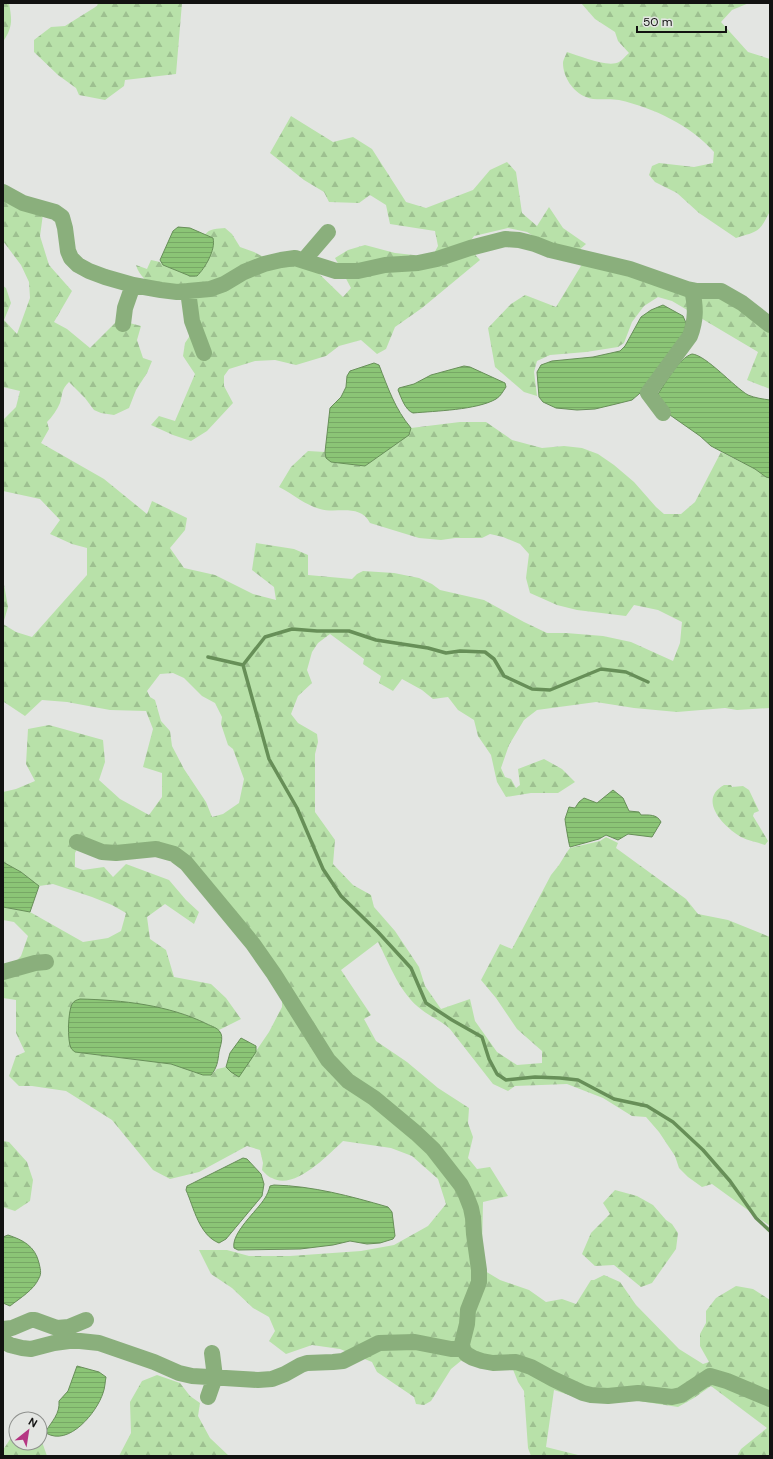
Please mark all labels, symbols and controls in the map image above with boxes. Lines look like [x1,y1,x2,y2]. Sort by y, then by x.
scale bar [637,8,726,34]
text: 50 m [643,14,672,30]
north arrow [8,1411,48,1451]
text: N [26,1414,40,1430]

